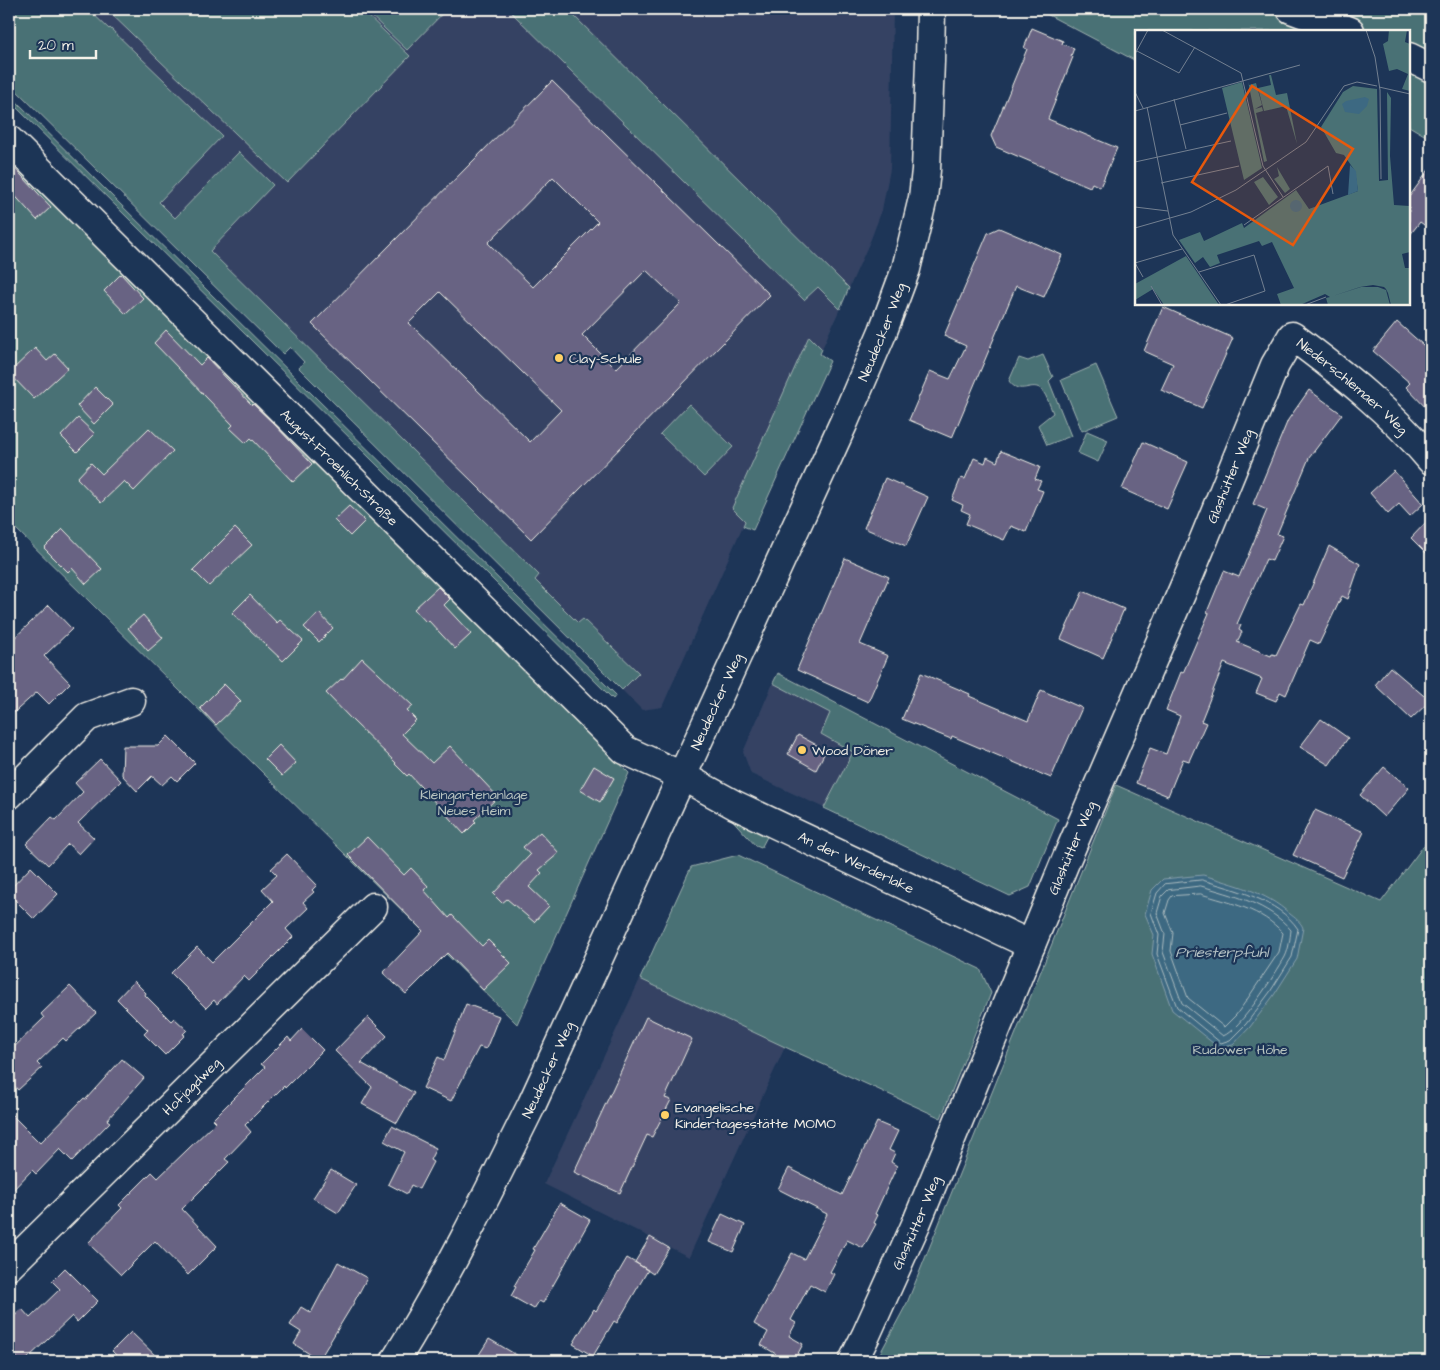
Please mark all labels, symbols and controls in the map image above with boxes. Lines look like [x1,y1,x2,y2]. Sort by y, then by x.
scale bar [30,28,96,60]
inset map [1135,30,1410,305]
text: 20 m [38,35,74,56]
street label: Neudecker Weg [854,280,911,385]
street label: Niederschlemaer Weg [1292,334,1412,440]
place label: Clay-Schule [569,349,642,369]
marker: Clay-Schule [553,352,565,364]
street label: August-Froehlich-Straße [275,405,402,531]
street label: Glashütter Weg [1202,426,1259,527]
street label: Neudecker Weg [686,650,748,754]
place label: Wood Döner [812,741,893,761]
marker: Wood Döner [796,744,808,756]
park label: Kleingartenanlage Neues Heim [420,785,528,821]
street label: Glashütter Weg [1044,798,1101,898]
street label: An der Werderlake [794,827,917,899]
water label: Priesterpfuhl [1176,942,1270,963]
street label: Neudecker Weg [517,1018,579,1122]
park label: Rudower Höhe [1192,1040,1288,1060]
street label: Hofjagdweg [158,1054,226,1120]
place label: Evangelische Kindertagesstätte MOMO [675,1098,836,1134]
marker: Evangelische Kindertagesstätte MOMO [659,1109,671,1121]
street label: Glashütter Weg [888,1173,946,1273]

